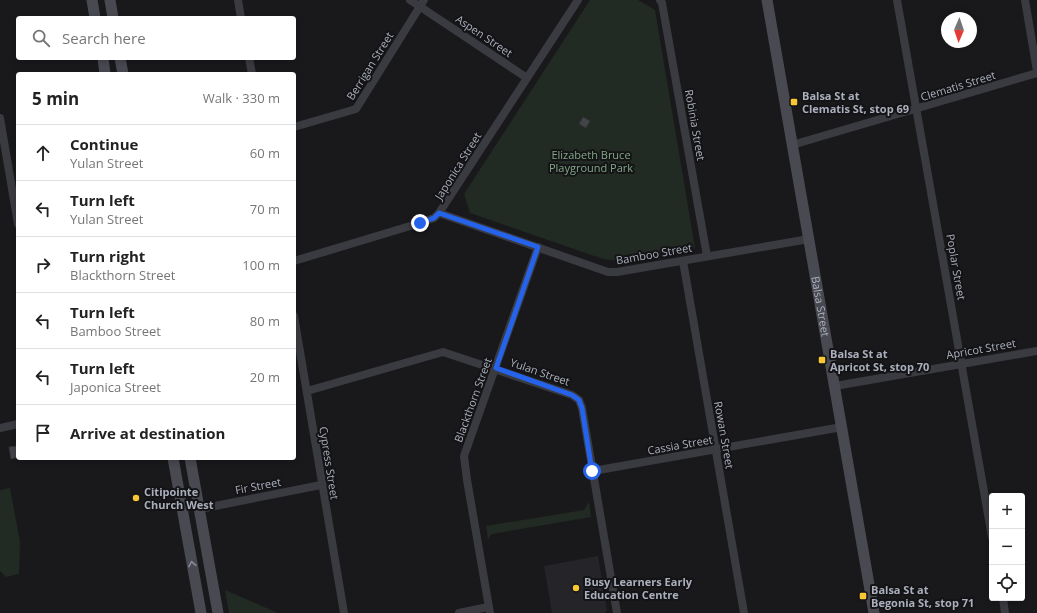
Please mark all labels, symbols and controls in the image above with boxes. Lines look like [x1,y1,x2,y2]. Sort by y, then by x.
street label: Aspen Street [453,11,516,60]
north arrow [941,12,977,48]
search box [16,16,296,60]
icon: search [30,27,52,49]
text: Search here [62,28,146,48]
street label: Berrigan Street [343,29,397,103]
street label: Clematis Street [919,67,997,104]
text: 5 min [32,87,79,110]
street label: Robinia Street [682,88,709,162]
place label: Balsa St at Clematis St, stop 69 [802,88,909,116]
text: Walk · 330 m [203,89,280,107]
marker: Balsa St at Clematis St, stop 69 [789,97,799,107]
street label: Japonica Street [430,129,484,203]
text: Continue [70,134,138,154]
icon: ahead [32,142,54,164]
text: 60 m [250,144,280,162]
park label: Elizabeth Bruce Playground Park [549,147,633,175]
text: Yulan Street [70,154,143,172]
text: Turn left [70,190,135,210]
icon: left [32,198,54,220]
text: 70 m [250,200,280,218]
text: Yulan Street [70,210,143,228]
route end [411,214,429,232]
street label: Poplar Street [943,233,970,301]
street label: Bamboo Street [615,239,693,268]
text: Turn right [70,246,145,266]
icon: right [32,254,54,276]
text: 100 m [242,256,280,274]
text: Blackthorn Street [70,266,175,284]
street label: Balsa Street [808,275,834,338]
text: Turn left [70,302,135,322]
icon: left [32,310,54,332]
text: 80 m [250,312,280,330]
text: Bamboo Street [70,322,161,340]
street label: Apricot Street [945,335,1017,362]
place label: Balsa St at Apricot St, stop 70 [830,346,929,374]
street label: Yulan Street [508,354,572,389]
street label: Blackthorn Street [450,355,495,444]
marker: Balsa St at Apricot St, stop 70 [817,355,827,365]
text: Turn left [70,358,135,378]
icon: left [32,366,54,388]
text: 20 m [250,368,280,386]
text: Japonica Street [70,378,161,396]
street label: Rowan Street [711,400,738,470]
icon: arrive [32,422,54,444]
text: Arrive at destination [70,423,225,443]
street label: Cypress Street [316,425,343,501]
street label: Cassia Street [646,431,714,458]
route start [583,462,601,480]
street label: Fir Street [234,474,282,497]
place label: Citipointe Church West [144,484,214,512]
marker: Citipointe Church West [131,493,141,503]
map controls [989,493,1025,601]
button: + [989,493,1025,529]
button: − [989,529,1025,565]
one-way arrow [188,561,197,567]
button: locate [989,565,1025,601]
place label: Busy Learners Early Education Centre [584,574,693,602]
place label: Balsa St at Begonia St, stop 71 [871,582,974,610]
marker: Busy Learners Early Education Centre [571,583,581,593]
marker: Balsa St at Begonia St, stop 71 [858,591,868,601]

